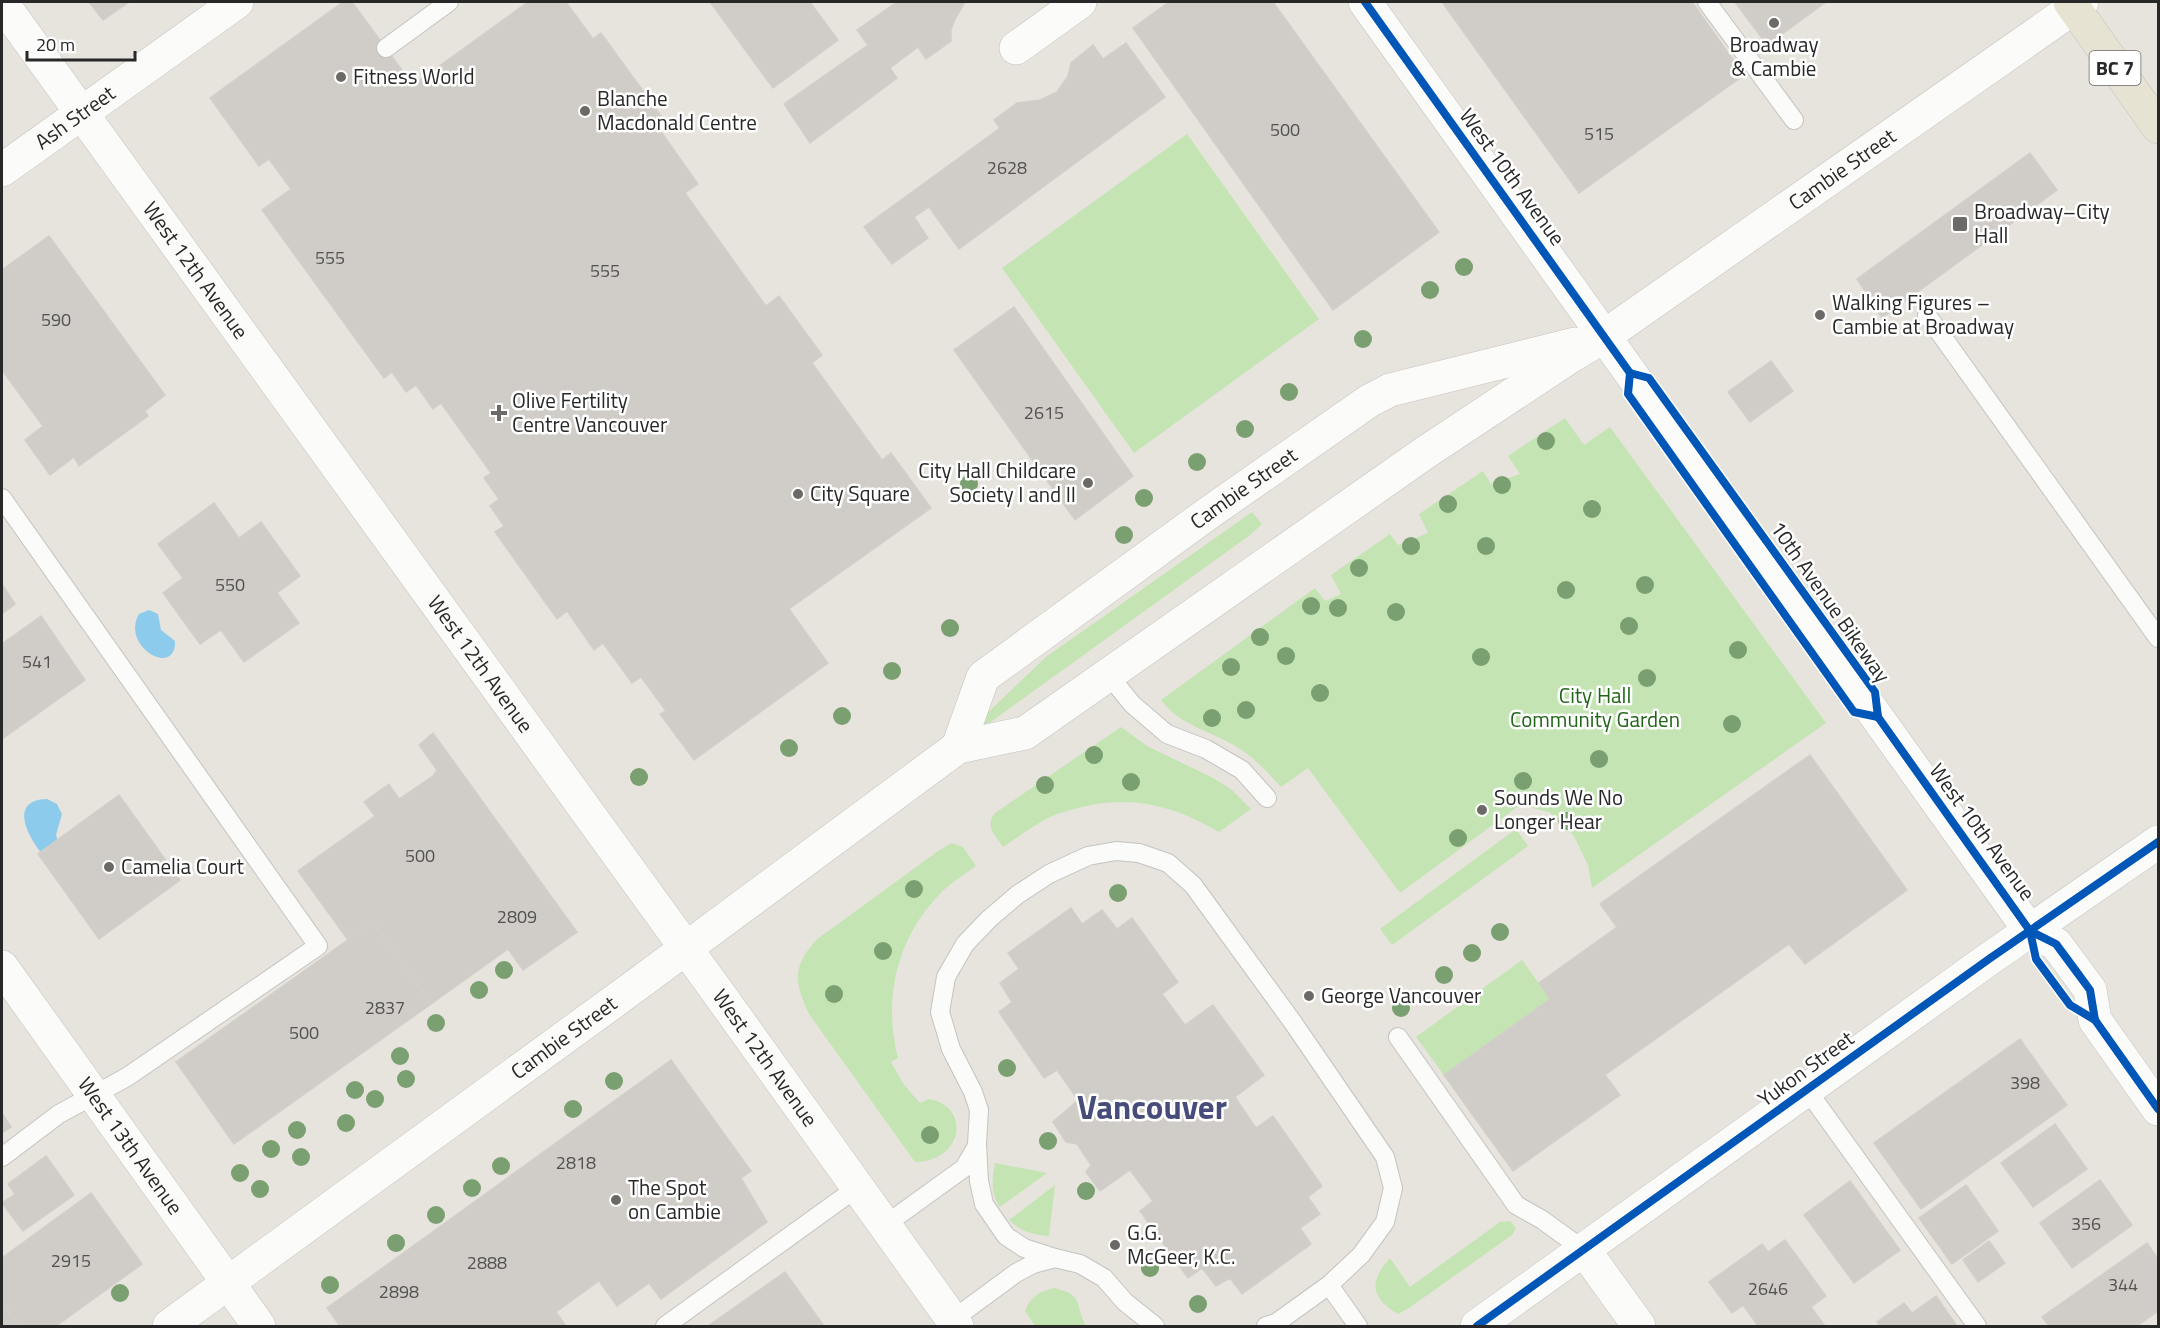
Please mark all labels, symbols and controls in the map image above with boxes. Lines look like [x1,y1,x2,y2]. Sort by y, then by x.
marker: Broadway & Cambie [1767,16,1781,30]
scale bar [27,24,135,62]
place label: Broadway & Cambie [1729,28,1819,84]
text: 20 m [36,31,75,58]
road number: BC 7 [2090,51,2140,85]
place label: Fitness World [353,60,475,92]
marker: Fitness World [334,70,348,84]
street label: Ash Street [28,77,122,157]
place label: Blanche Macdonald Centre [597,82,757,138]
street label: West 10th Avenue [1452,101,1574,252]
marker: Blanche Macdonald Centre [578,104,592,118]
house number: 500 [1270,116,1300,143]
house number: 515 [1584,120,1614,147]
street label: Cambie Street [1782,120,1903,218]
house number: 2628 [987,154,1027,181]
street label: West 12th Avenue [135,194,257,345]
place label: Broadway–City Hall [1974,195,2110,251]
marker: Broadway–City Hall [1951,215,1969,233]
house number: 555 [315,244,345,271]
house number: 555 [590,257,620,284]
place label: Walking Figures – Cambie at Broadway [1832,286,2014,342]
house number: 590 [41,306,71,333]
marker: Walking Figures – Cambie at Broadway [1813,308,1827,322]
place label: Olive Fertility Centre Vancouver [512,384,667,440]
house number: 2615 [1024,399,1064,426]
marker: Olive Fertility Centre Vancouver [490,404,508,422]
street label: Cambie Street [1183,439,1304,537]
place label: City Hall Childcare Society I and II [918,454,1076,510]
marker: City Hall Childcare Society I and II [1081,476,1095,490]
place label: City Square [810,477,910,509]
marker: City Square [791,487,805,501]
street label: 10th Avenue Bikeway [1763,514,1899,689]
house number: 550 [215,571,245,598]
street label: West 12th Avenue [420,588,542,739]
house number: 541 [22,648,52,675]
park label: City Hall Community Garden [1510,679,1680,735]
street label: West 10th Avenue [1922,756,2044,907]
place label: Sounds We No Longer Hear [1494,781,1623,837]
marker: Sounds We No Longer Hear [1475,803,1489,817]
house number: 500 [405,842,435,869]
place label: Camelia Court [121,850,244,882]
marker: Camelia Court [102,860,116,874]
house number: 2809 [497,903,537,930]
place label: George Vancouver [1321,979,1481,1011]
street label: West 12th Avenue [705,982,826,1133]
street label: Cambie Street [504,987,624,1087]
marker: George Vancouver [1302,989,1316,1003]
house number: 2837 [365,994,405,1021]
house number: 500 [289,1019,319,1046]
street label: Yukon Street [1751,1022,1861,1114]
house number: 398 [2010,1069,2040,1096]
street label: West 13th Avenue [70,1070,191,1221]
district label: Vancouver [1077,1082,1227,1132]
house number: 2818 [556,1149,596,1176]
place label: The Spot on Cambie [628,1171,721,1227]
marker: The Spot on Cambie [609,1193,623,1207]
house number: 356 [2071,1210,2101,1237]
place label: G.G. McGeer, K.C. [1127,1216,1235,1272]
marker: G.G. McGeer, K.C. [1108,1238,1122,1252]
house number: 2915 [51,1247,91,1274]
house number: 2888 [467,1249,507,1276]
house number: 344 [2108,1271,2138,1298]
house number: 2646 [1748,1275,1788,1302]
house number: 2898 [379,1278,419,1305]

